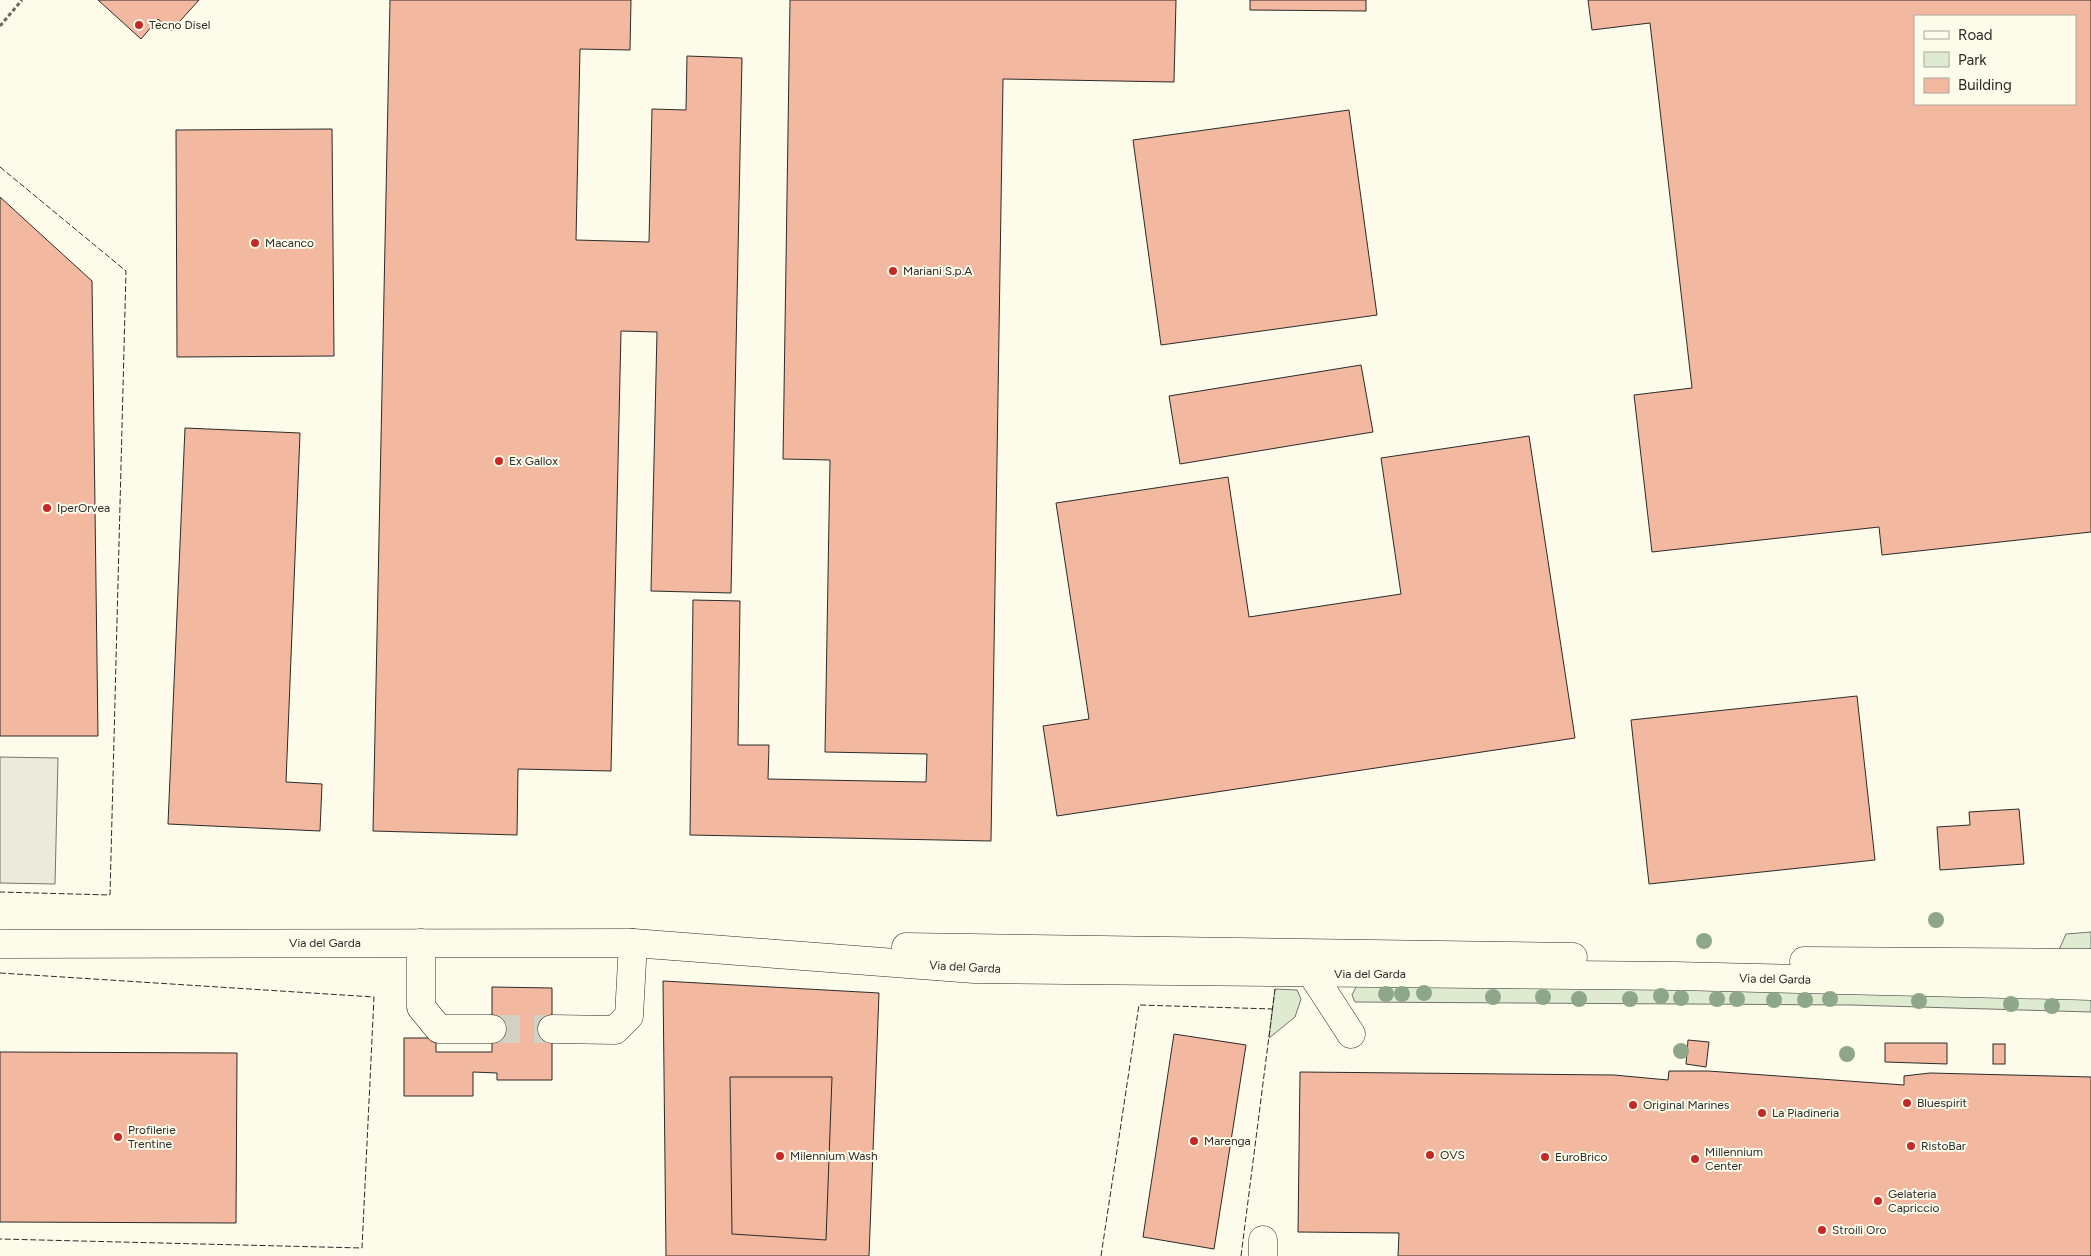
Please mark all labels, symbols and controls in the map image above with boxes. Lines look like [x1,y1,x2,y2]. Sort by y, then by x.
legend [1914,15,2076,105]
place label: Tecno Disel [149,18,210,32]
marker: Tecno Disel [133,19,145,31]
text: Road [1958,26,1993,44]
text: Park [1958,51,1987,69]
text: Building [1958,76,2012,94]
place label: Macanco [265,236,314,250]
marker: Macanco [249,237,261,249]
place label: Mariani S.p.A [903,264,972,278]
marker: Mariani S.p.A [887,265,899,277]
place label: Ex Gallox [509,454,558,468]
marker: Ex Gallox [493,455,505,467]
place label: IperOrvea [57,501,110,515]
marker: IperOrvea [41,502,53,514]
street label: Via del Garda [289,936,361,950]
street label: Via del Garda [929,958,1001,976]
street label: Via del Garda [1334,967,1406,981]
street label: Via del Garda [1739,971,1811,987]
place label: Bluespirit [1917,1096,1968,1110]
marker: Bluespirit [1901,1097,1913,1109]
place label: Original Marines [1643,1098,1730,1112]
marker: Original Marines [1627,1099,1639,1111]
place label: La Piadineria [1772,1106,1839,1120]
marker: La Piadineria [1756,1107,1768,1119]
place label: Profilerie Trentine [128,1123,176,1151]
marker: Profilerie Trentine [112,1131,124,1143]
place label: Marenga [1204,1134,1251,1148]
marker: Marenga [1188,1135,1200,1147]
place label: RistoBar [1921,1139,1966,1153]
marker: RistoBar [1905,1140,1917,1152]
place label: Millennium Center [1705,1145,1763,1173]
place label: OVS [1440,1148,1465,1162]
place label: Milennium Wash [790,1149,878,1163]
marker: OVS [1424,1149,1436,1161]
marker: Milennium Wash [774,1150,786,1162]
place label: EuroBrico [1555,1150,1607,1164]
marker: EuroBrico [1539,1151,1551,1163]
marker: Millennium Center [1689,1153,1701,1165]
place label: Gelateria Capriccio [1888,1187,1939,1215]
marker: Gelateria Capriccio [1872,1195,1884,1207]
place label: Stroili Oro [1832,1223,1886,1237]
marker: Stroili Oro [1816,1224,1828,1236]

